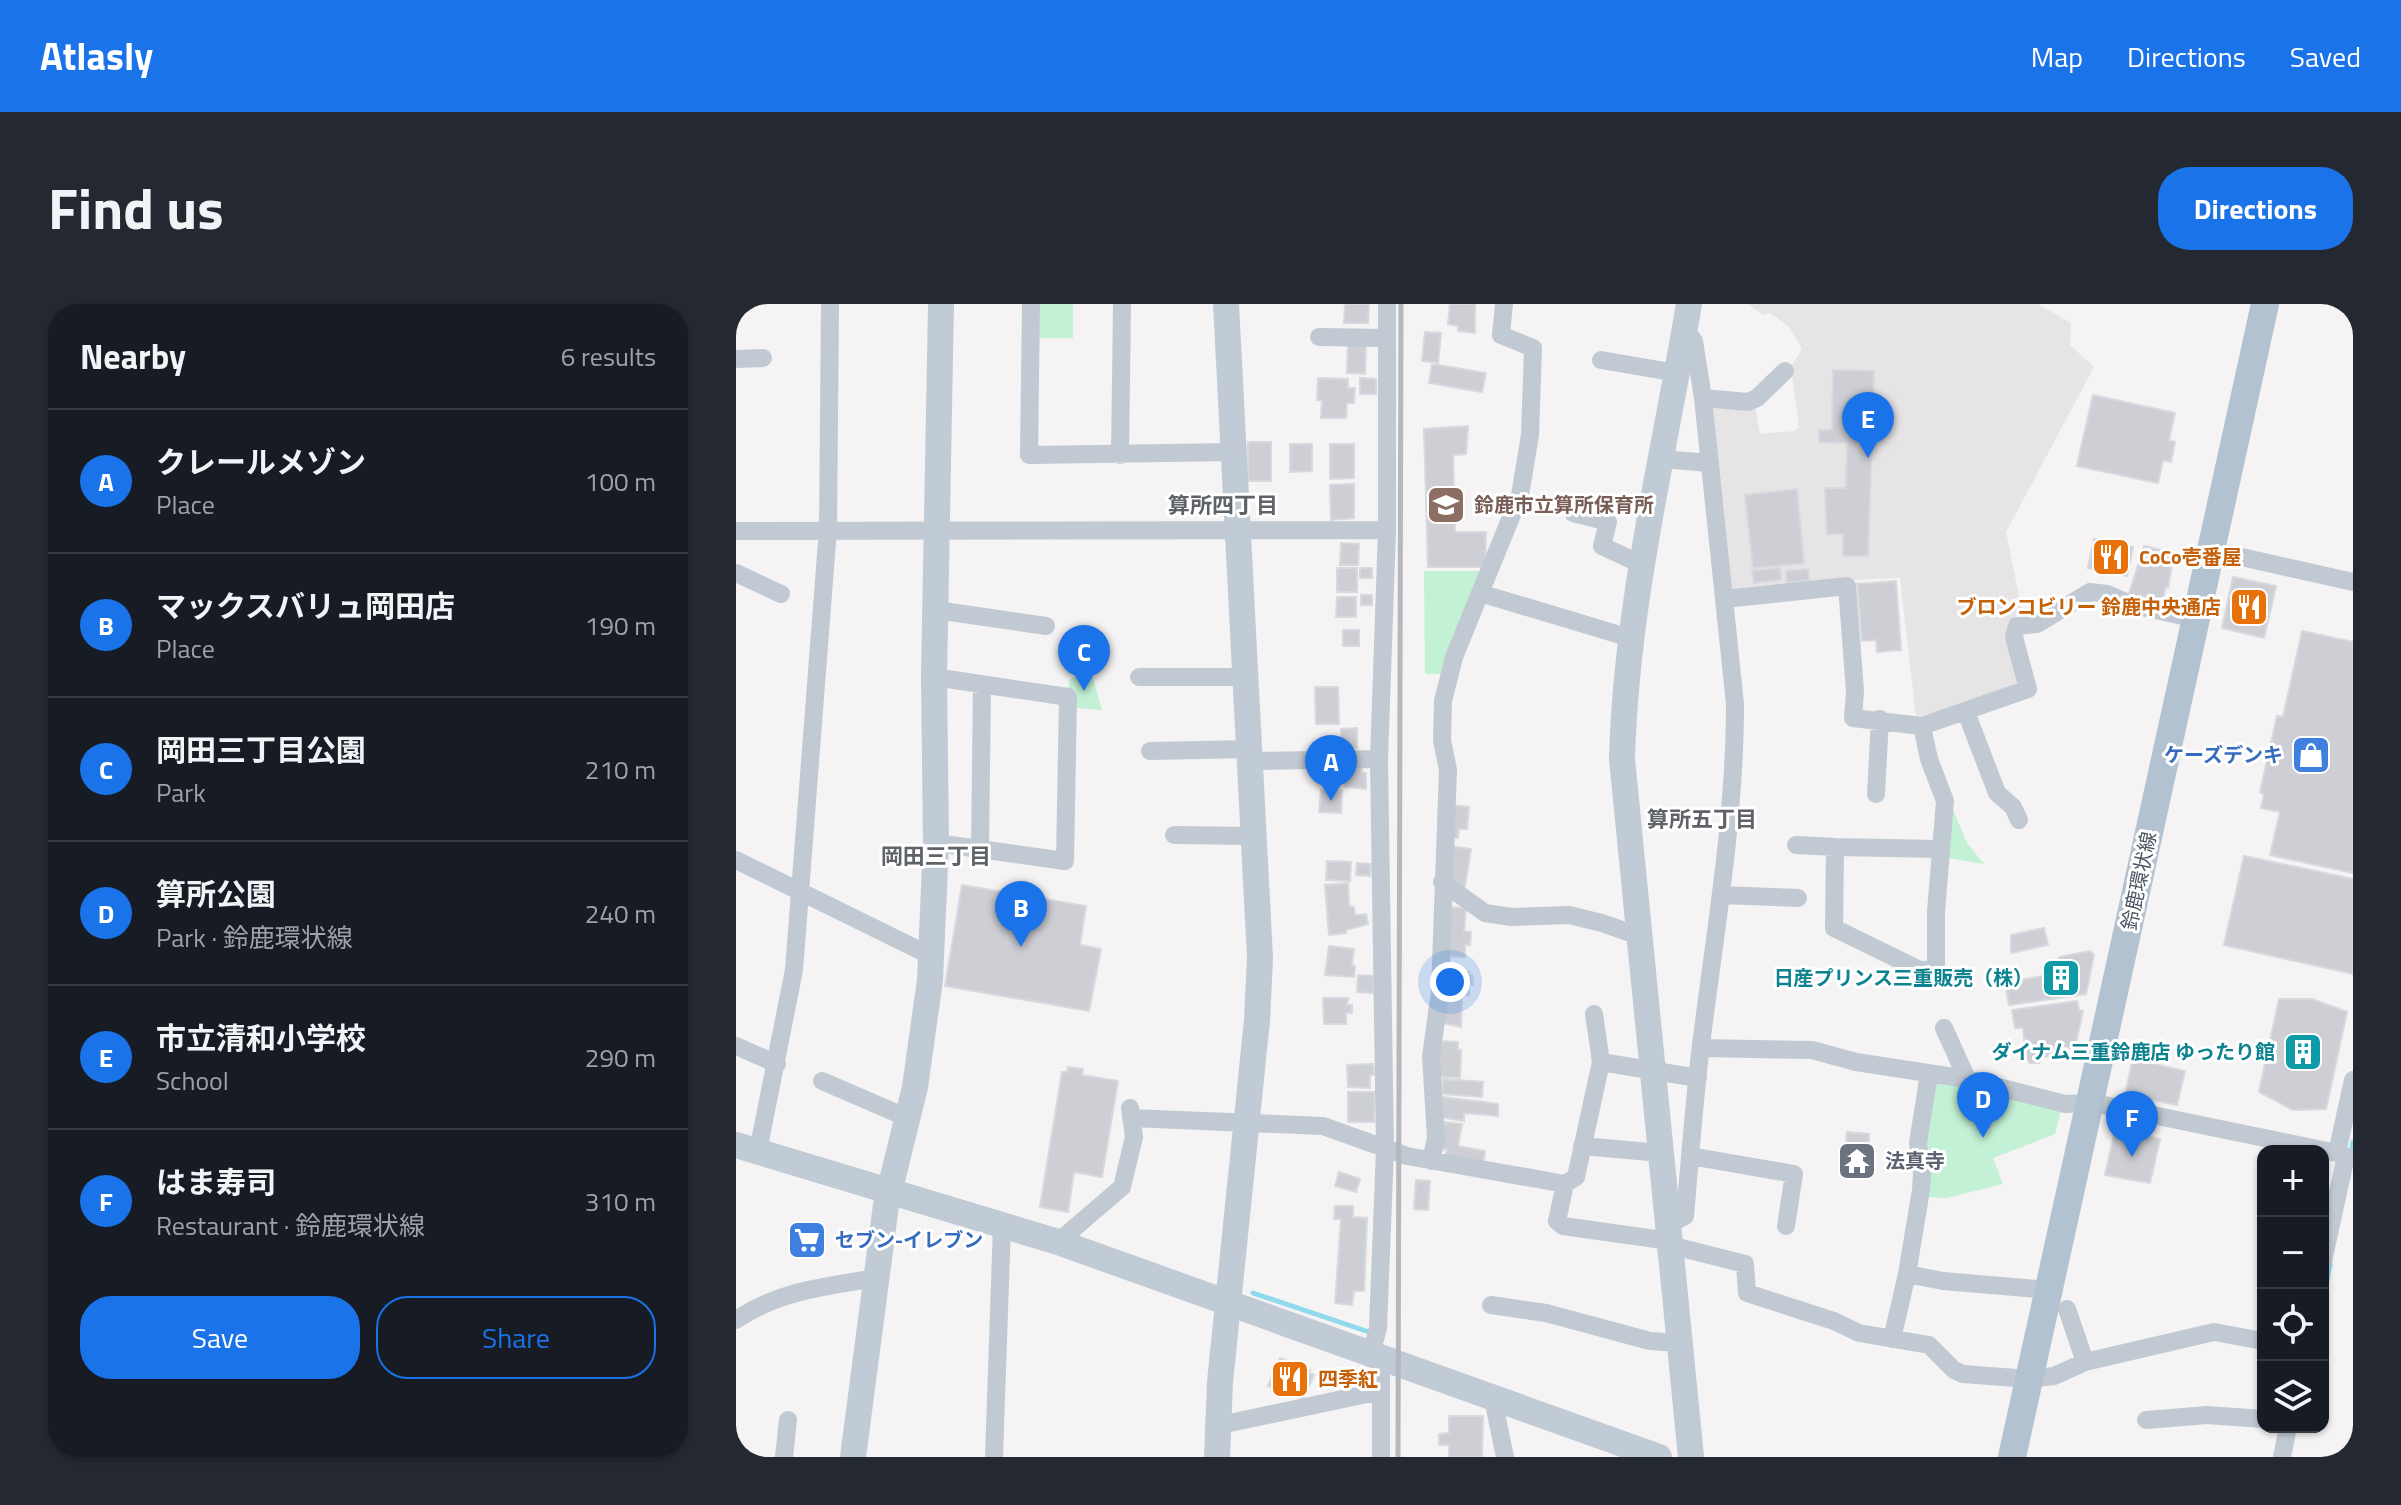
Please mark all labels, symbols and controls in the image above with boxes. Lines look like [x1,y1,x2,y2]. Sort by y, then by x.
text: Atlasly [40,27,153,85]
text: Map [2031,35,2083,78]
text: Directions [2127,35,2246,78]
text: Saved [2290,35,2361,78]
text: Find us [48,166,224,251]
button: Directions [2158,167,2353,250]
text: Nearby [80,330,186,382]
text: 6 results [561,337,656,376]
pin: E [1842,392,1894,458]
text: クレールメゾン [156,439,366,485]
text: A [98,462,114,501]
text: 100 m [585,462,656,501]
school or university icon: 鈴鹿市立算所保育所 [1425,484,1467,526]
text: Place [156,485,215,524]
district label: 算所四丁目 [1168,488,1278,522]
place label: 鈴鹿市立算所保育所 [1474,489,1654,520]
restaurant icon: CoCo壱番屋 [2090,536,2132,578]
place label: CoCo壱番屋 [2139,541,2242,572]
text: マックスバリュ岡田店 [156,583,455,629]
restaurant icon: ブロンコビリー 鈴鹿中央通店 [2228,586,2270,628]
place label: ブロンコビリー 鈴鹿中央通店 [1957,591,2221,622]
text: B [98,606,114,645]
text: 190 m [585,606,656,645]
pin: C [1058,625,1110,691]
text: Place [156,629,215,668]
text: 岡田三丁目公園 [156,727,366,773]
shop icon: ケーズデンキ [2290,734,2332,776]
pin: A [1305,735,1357,801]
place label: ケーズデンキ [2164,739,2283,770]
text: C [99,750,113,789]
text: 210 m [585,750,656,789]
text: Park [156,773,206,812]
district label: 算所五丁目 [1647,802,1757,836]
street label: 鈴鹿環状線 [2113,829,2164,933]
district label: 岡田三丁目 [881,839,991,873]
text: 算所公園 [156,871,276,917]
pin: B [995,881,1047,947]
text: D [98,894,114,933]
text: 240 m [585,894,656,933]
text: Park · 鈴鹿環状線 [156,918,353,957]
building icon: 日産プリンス三重販売（株） [2040,957,2082,999]
your location [1430,962,1470,1002]
place label: 日産プリンス三重販売（株） [1773,962,2033,993]
text: 市立清和小学校 [156,1015,366,1061]
building icon: ダイナム三重鈴鹿店 ゆったり館 [2282,1031,2324,1073]
place label: ダイナム三重鈴鹿店 ゆったり館 [1992,1036,2275,1067]
text: E [99,1038,113,1077]
text: 290 m [585,1038,656,1077]
text: School [156,1061,229,1100]
pin: D [1957,1072,2009,1138]
pin: F [2106,1091,2158,1157]
temple icon: 法真寺 [1836,1140,1878,1182]
place label: 法真寺 [1885,1145,1945,1176]
map controls [2257,1145,2329,1433]
button: + [2257,1145,2329,1217]
text: はま寿司 [156,1159,276,1205]
text: F [99,1182,113,1221]
text: 310 m [585,1182,656,1221]
text: Restaurant · 鈴鹿環状線 [156,1206,425,1245]
button: − [2257,1217,2329,1289]
supermarket icon: セブン-イレブン [786,1219,828,1261]
place label: セブン-イレブン [835,1224,983,1255]
button: locate [2257,1289,2329,1361]
button: Save [80,1296,360,1379]
button: Share [376,1296,656,1379]
restaurant icon: 四季紅 [1269,1358,1311,1400]
button: layers [2257,1361,2329,1433]
place label: 四季紅 [1318,1363,1378,1394]

